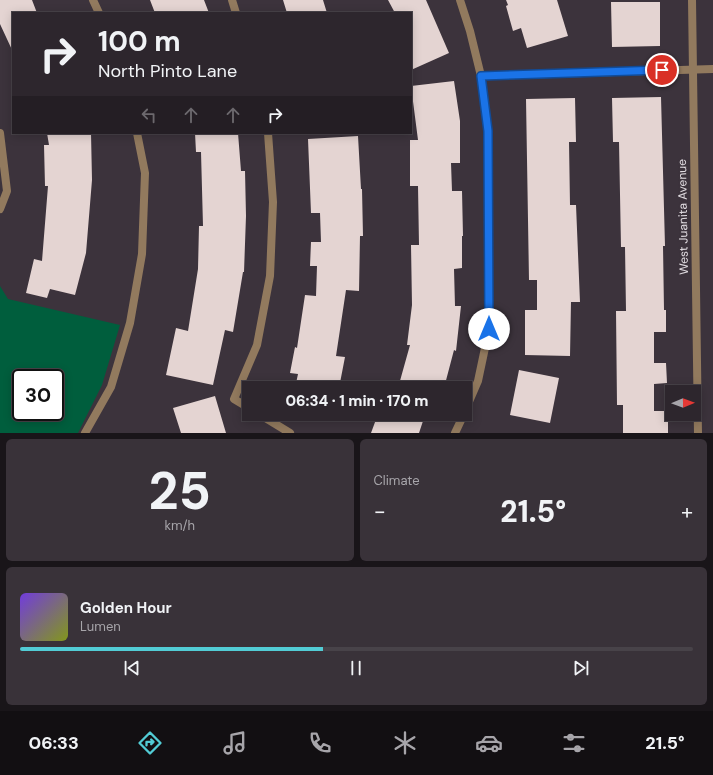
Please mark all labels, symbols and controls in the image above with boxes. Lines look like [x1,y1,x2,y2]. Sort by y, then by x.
text: 100 m [98,23,181,60]
icon: right [32,28,84,80]
pin [645,53,679,87]
text: North Pinto Lane [98,59,237,83]
icon: arrive [651,59,673,81]
icon: left [138,104,160,126]
icon: ahead [180,104,202,126]
icon: ahead [222,104,244,126]
icon: right [264,104,286,126]
street label: West Juanita Avenue [674,159,692,275]
position arrow [468,308,510,350]
speed limit sign: 30 [12,369,64,421]
north arrow [665,385,701,421]
map controls [665,385,701,421]
text: 06:34 · 1 min · 170 m [285,391,429,411]
text: 25 [149,457,211,525]
text: Climate [374,472,420,489]
text: 21.5° [500,492,566,531]
text: − [374,497,386,526]
text: + [681,497,693,526]
text: km/h [164,517,195,534]
text: Golden Hour [80,598,172,618]
text: Lumen [80,618,121,635]
icon: previous [121,657,143,679]
icon: pause [345,657,367,679]
icon: next [570,657,592,679]
icon: directions [136,729,164,757]
icon: music [221,729,249,757]
icon: phone [306,729,334,757]
icon: climate [391,729,419,757]
icon: car [475,729,503,757]
icon: filters [560,729,588,757]
text: 06:33 [28,731,79,755]
text: 21.5° [645,731,685,755]

